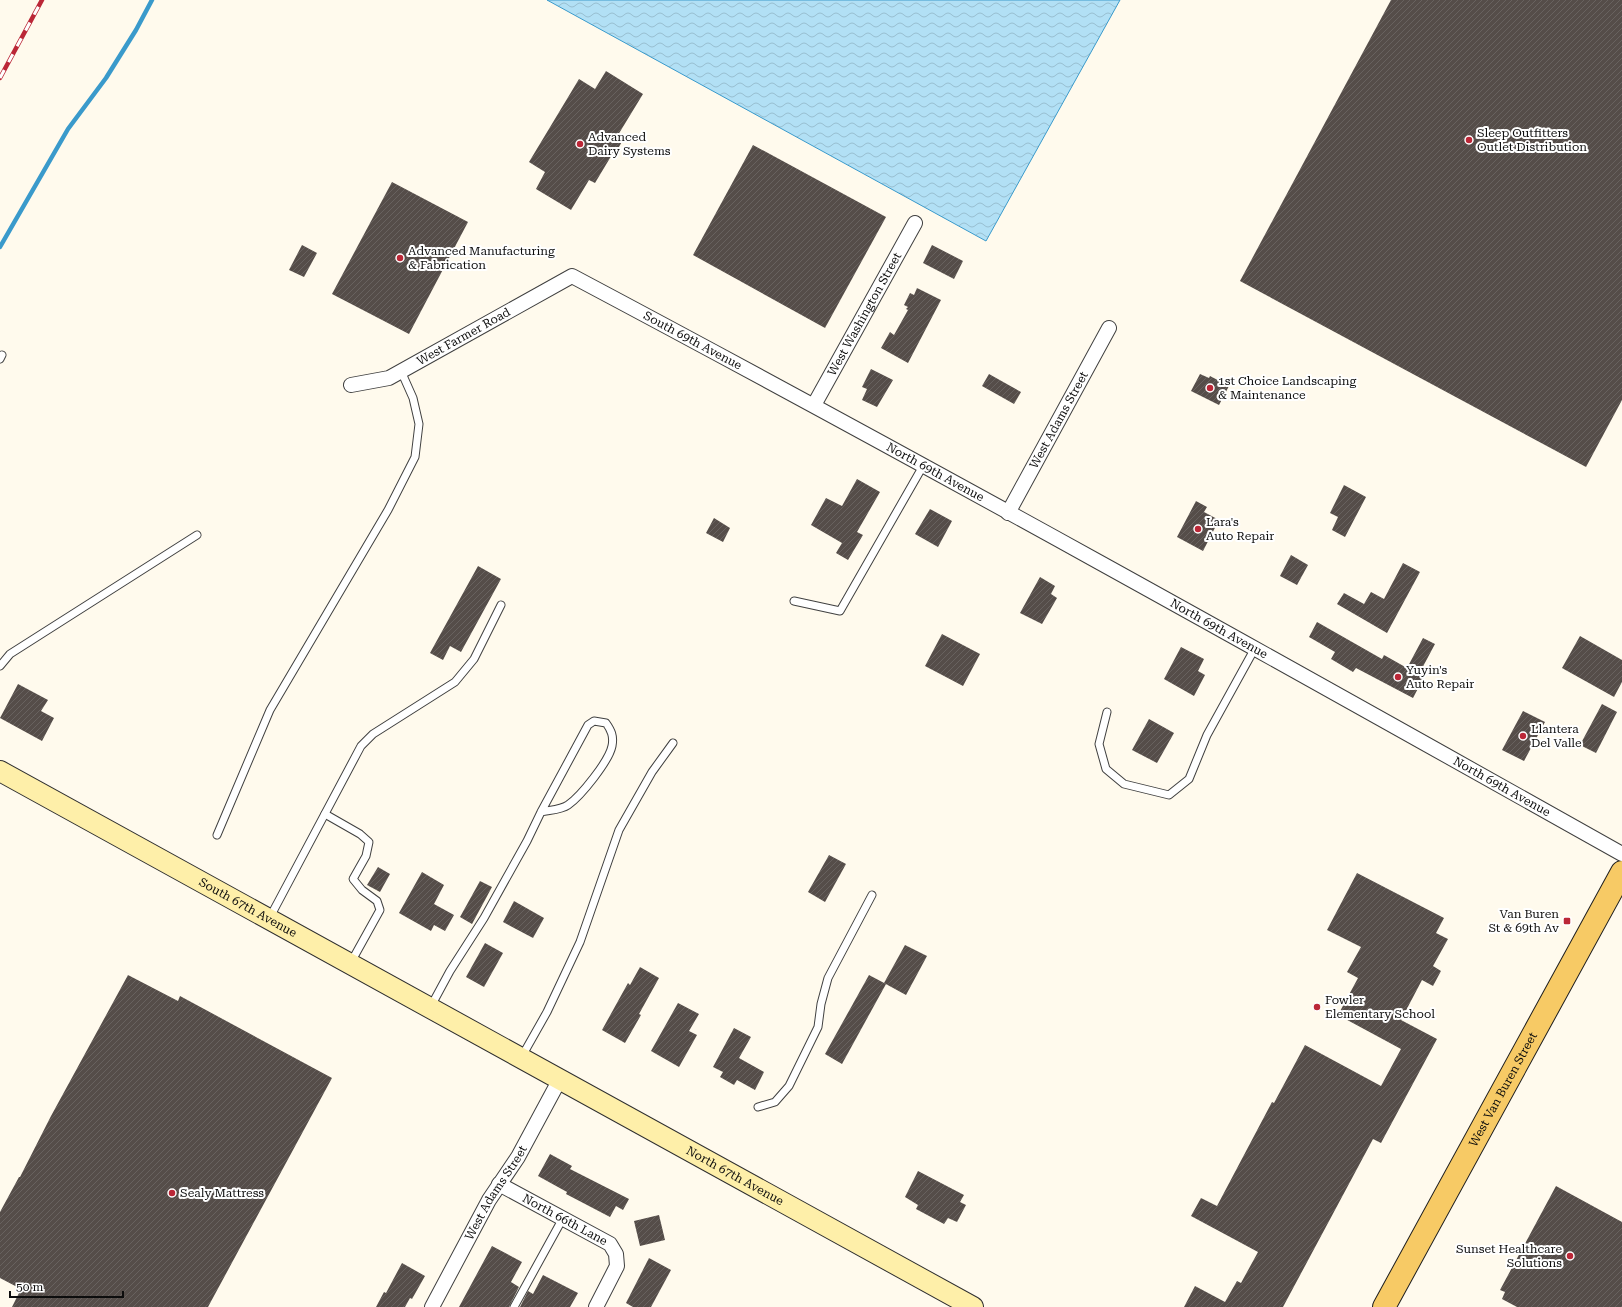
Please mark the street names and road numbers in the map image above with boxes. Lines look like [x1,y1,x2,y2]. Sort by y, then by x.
street label: West Washington Street [825,250,904,378]
street label: West Farmer Road [414,305,513,368]
street label: South 69th Avenue [641,308,745,373]
street label: West Adams Street [1027,369,1091,471]
street label: North 69th Avenue [884,440,987,505]
street label: North 69th Avenue [1168,596,1270,661]
street label: North 69th Avenue [1451,754,1553,820]
street label: South 67th Avenue [196,875,300,940]
street label: West Van Buren Street [1466,1029,1540,1149]
street label: West Adams Street [462,1143,530,1242]
street label: North 67th Avenue [684,1143,786,1208]
street label: North 66th Lane [520,1191,610,1248]

